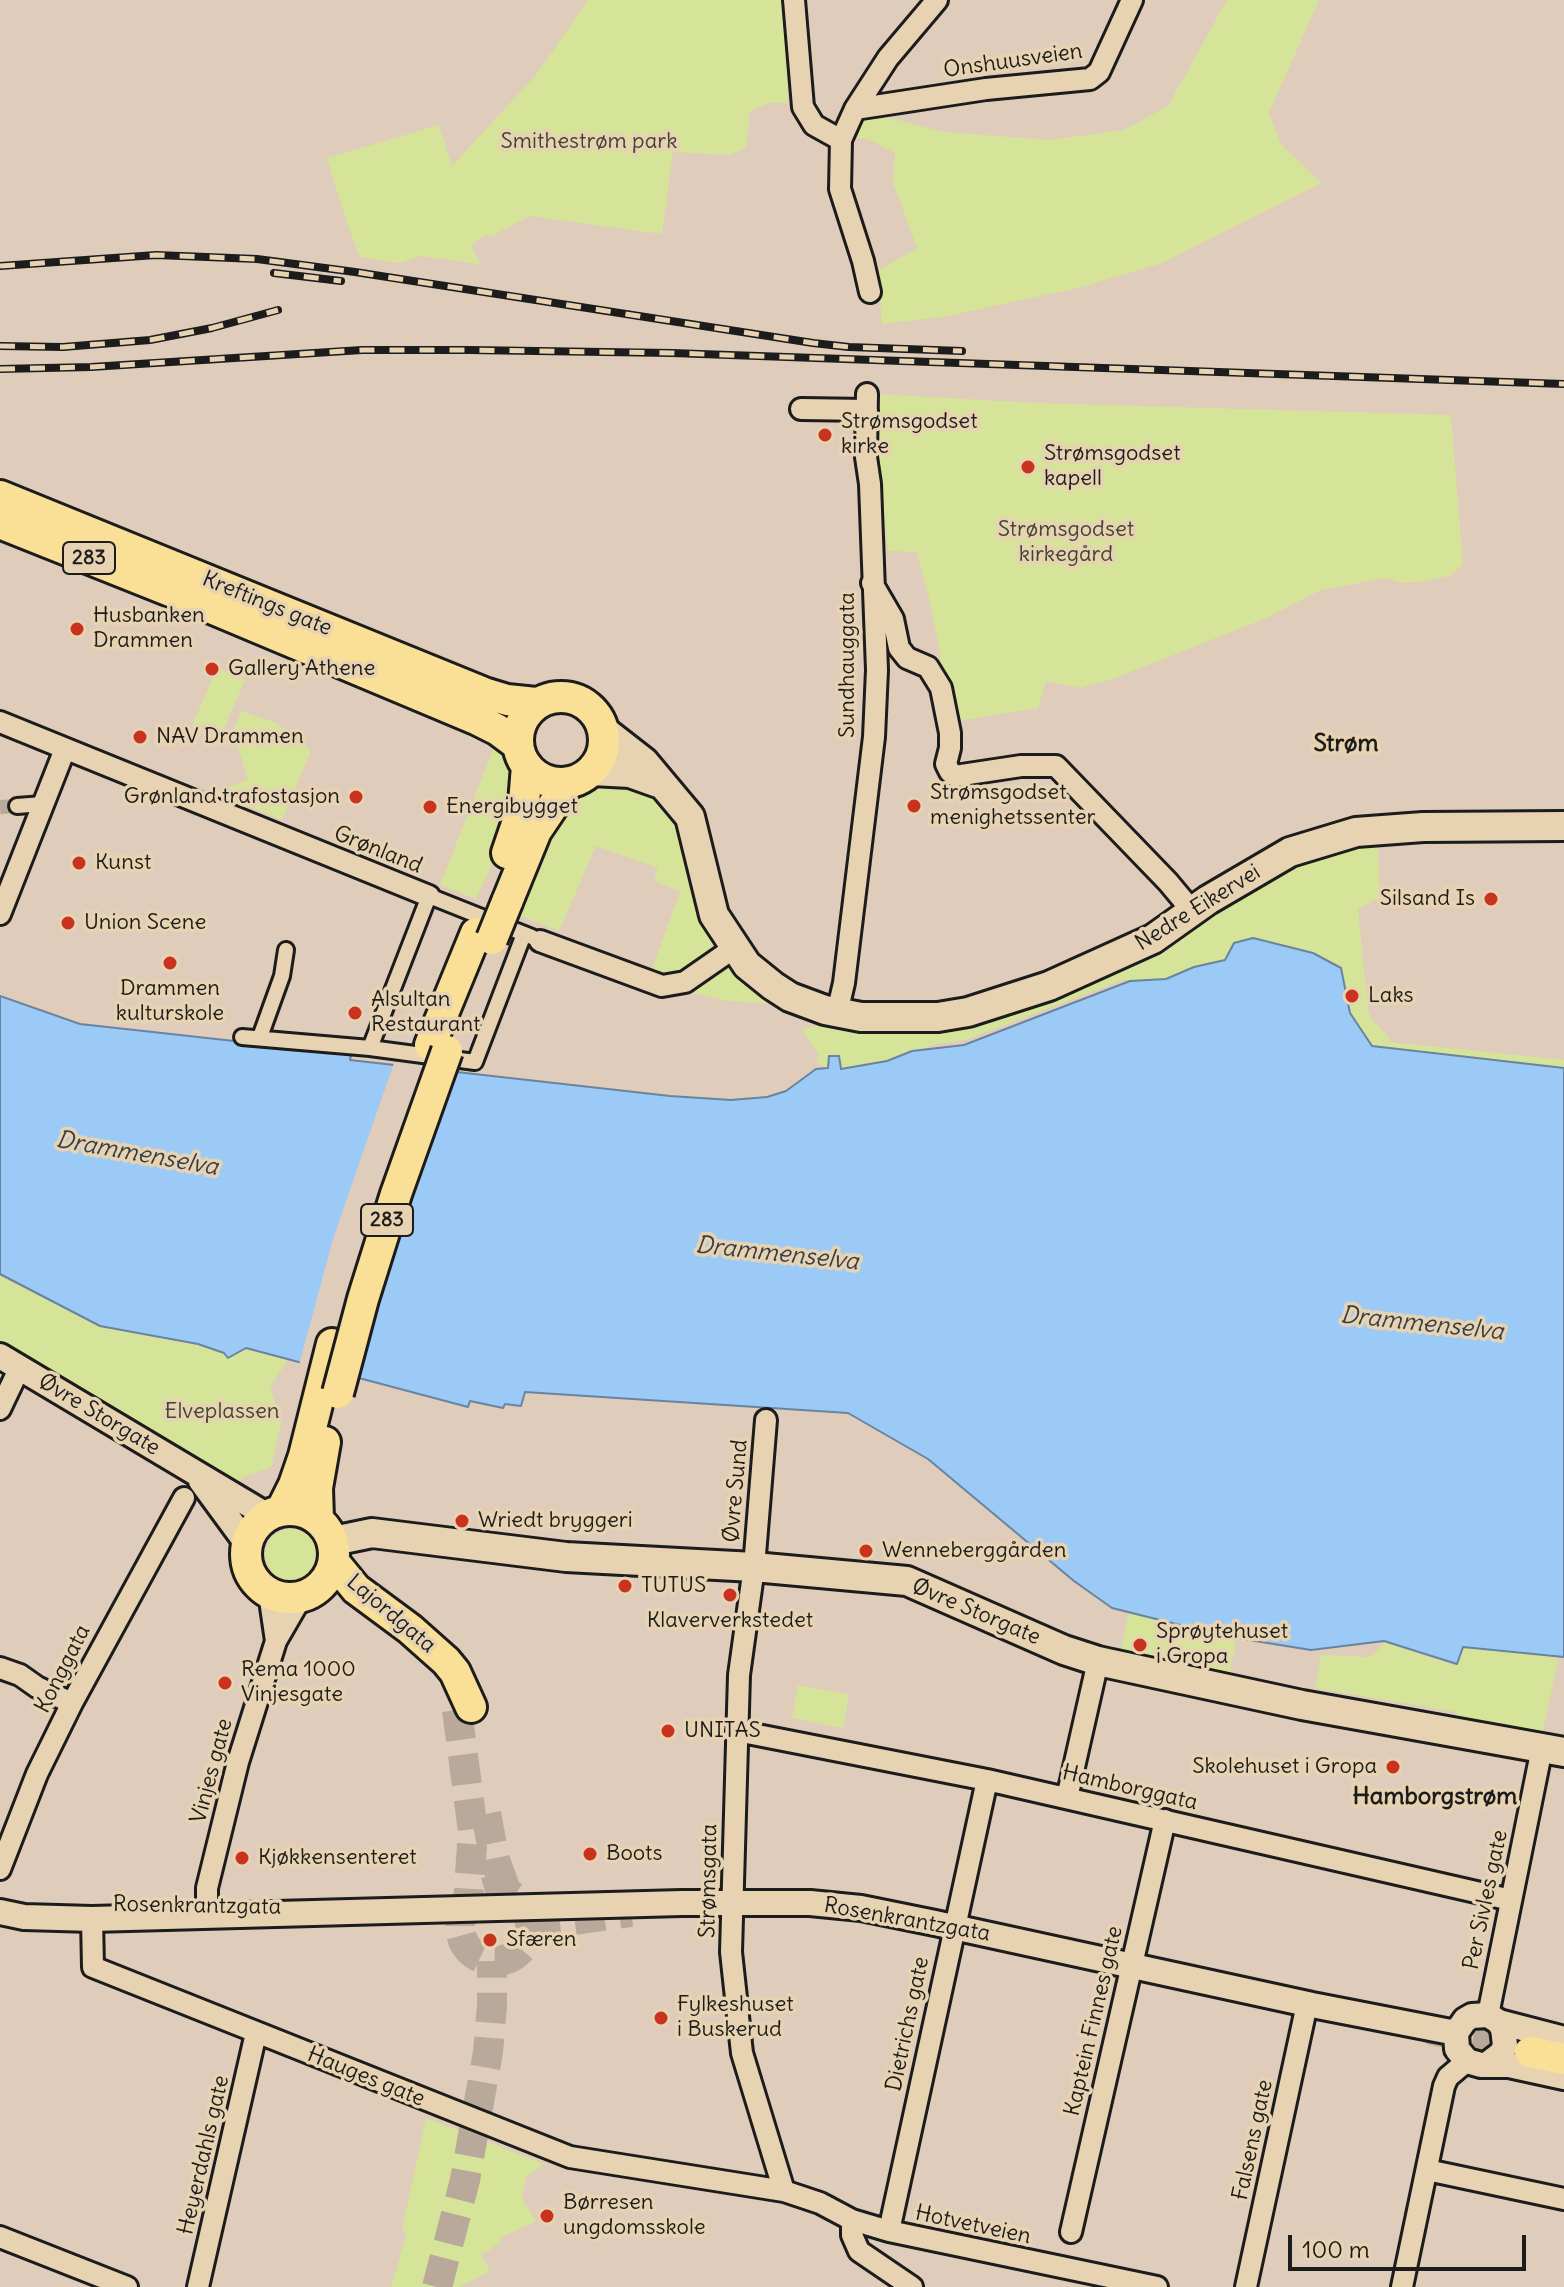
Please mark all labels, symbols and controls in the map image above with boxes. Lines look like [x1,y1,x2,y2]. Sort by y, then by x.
street label: Onshuusveien [942,38,1084,84]
park label: Smithestrøm park [501,129,677,155]
place label: Strømsgodset kirke [841,409,978,460]
marker: Strømsgodset kirke [816,426,834,444]
place label: Strømsgodset kapell [1044,441,1181,492]
marker: Strømsgodset kapell [1019,458,1037,476]
park label: Strømsgodset kirkegård [998,517,1134,568]
road number: 283 [63,542,115,574]
street label: Kreftings gate [198,566,336,642]
street label: Sundhauggata [835,592,861,738]
place label: Husbanken Drammen [93,603,205,654]
marker: Husbanken Drammen [68,620,86,638]
place label: Gallery Athene [228,656,375,682]
marker: Gallery Athene [203,660,221,678]
place label: NAV Drammen [156,724,304,750]
marker: NAV Drammen [131,728,149,746]
district label: Strøm [1313,730,1379,758]
place label: Strømsgodset menighetssenter [930,780,1095,832]
place label: Grønland trafostasjon [124,784,340,810]
marker: Grønland trafostasjon [347,788,365,806]
place label: Energibygget [446,794,578,820]
marker: Strømsgodset menighetssenter [905,797,923,815]
marker: Energibygget [421,798,439,816]
street label: Grønland [330,820,426,880]
place label: Kunst [95,850,151,876]
marker: Kunst [70,854,88,872]
street label: Nedre Eikervei [1131,859,1265,957]
place label: Silsand Is [1380,886,1475,912]
marker: Silsand Is [1482,890,1500,908]
place label: Union Scene [84,910,206,936]
marker: Union Scene [59,914,77,932]
marker: Drammen kulturskole [161,954,179,972]
place label: Drammen kulturskole [116,976,224,1028]
place label: Laks [1368,983,1414,1009]
place label: Alsultan Restaurant [371,987,480,1038]
marker: Laks [1343,987,1361,1005]
marker: Alsultan Restaurant [346,1004,364,1022]
water label: Drammenselva [54,1126,220,1182]
road number: 283 [361,1204,413,1236]
water label: Drammenselva [694,1231,860,1277]
water label: Drammenselva [1339,1301,1505,1347]
street label: Øvre Storgate [34,1368,164,1462]
park label: Elveplassen [164,1399,280,1425]
street label: Øvre Sund [718,1438,754,1544]
place label: Wriedt bryggeri [478,1508,633,1534]
marker: Wriedt bryggeri [453,1512,471,1530]
place label: Wenneberggården [882,1538,1066,1564]
marker: Wenneberggården [857,1542,875,1560]
street label: Lajordgata [341,1569,441,1659]
place label: TUTUS [641,1573,706,1599]
street label: Øvre Storgate [908,1573,1044,1651]
marker: TUTUS [616,1577,634,1595]
marker: Klaververkstedet [721,1586,739,1604]
place label: Klaververkstedet [647,1608,813,1634]
place label: Sprøytehuset i Gropa [1156,1619,1288,1670]
street label: Konggata [30,1620,96,1718]
marker: Sprøytehuset i Gropa [1131,1636,1149,1654]
place label: Rema 1000 Vinjesgate [241,1657,356,1708]
marker: Rema 1000 Vinjesgate [216,1674,234,1692]
street label: Vinjes gate [185,1716,239,1826]
place label: UNITAS [684,1718,761,1744]
marker: UNITAS [659,1722,677,1740]
place label: Skolehuset i Gropa [1192,1754,1377,1780]
marker: Skolehuset i Gropa [1384,1758,1402,1776]
street label: Hamborggata [1060,1760,1200,1816]
district label: Hamborgstrøm [1353,1783,1517,1811]
street label: Strømsgata [695,1824,723,1938]
street label: Per Sivles gate [1458,1828,1514,1972]
place label: Boots [606,1841,662,1867]
place label: Kjøkkensenteret [258,1845,417,1871]
marker: Boots [581,1845,599,1863]
marker: Kjøkkensenteret [233,1849,251,1867]
street label: Rosenkrantzgata [113,1891,281,1921]
street label: Rosenkrantzgata [822,1892,992,1948]
street label: Kaptein Finnes gate [1059,1923,1129,2119]
place label: Sfæren [506,1927,577,1953]
marker: Sfæren [481,1931,499,1949]
street label: Dietrichs gate [881,1954,935,2094]
place label: Fylkeshuset i Buskerud [677,1992,794,2044]
marker: Fylkeshuset i Buskerud [652,2009,670,2027]
street label: Hauges gate [303,2041,429,2113]
street label: Heyerdahls gate [173,2073,235,2237]
street label: Falsens gate [1227,2077,1279,2203]
place label: Børresen ungdomsskole [563,2190,706,2242]
street label: Hotvetveien [913,2200,1033,2250]
marker: Børresen ungdomsskole [538,2207,556,2225]
scale bar [1292,2219,1530,2269]
text: 100 m [1302,2234,1370,2264]

